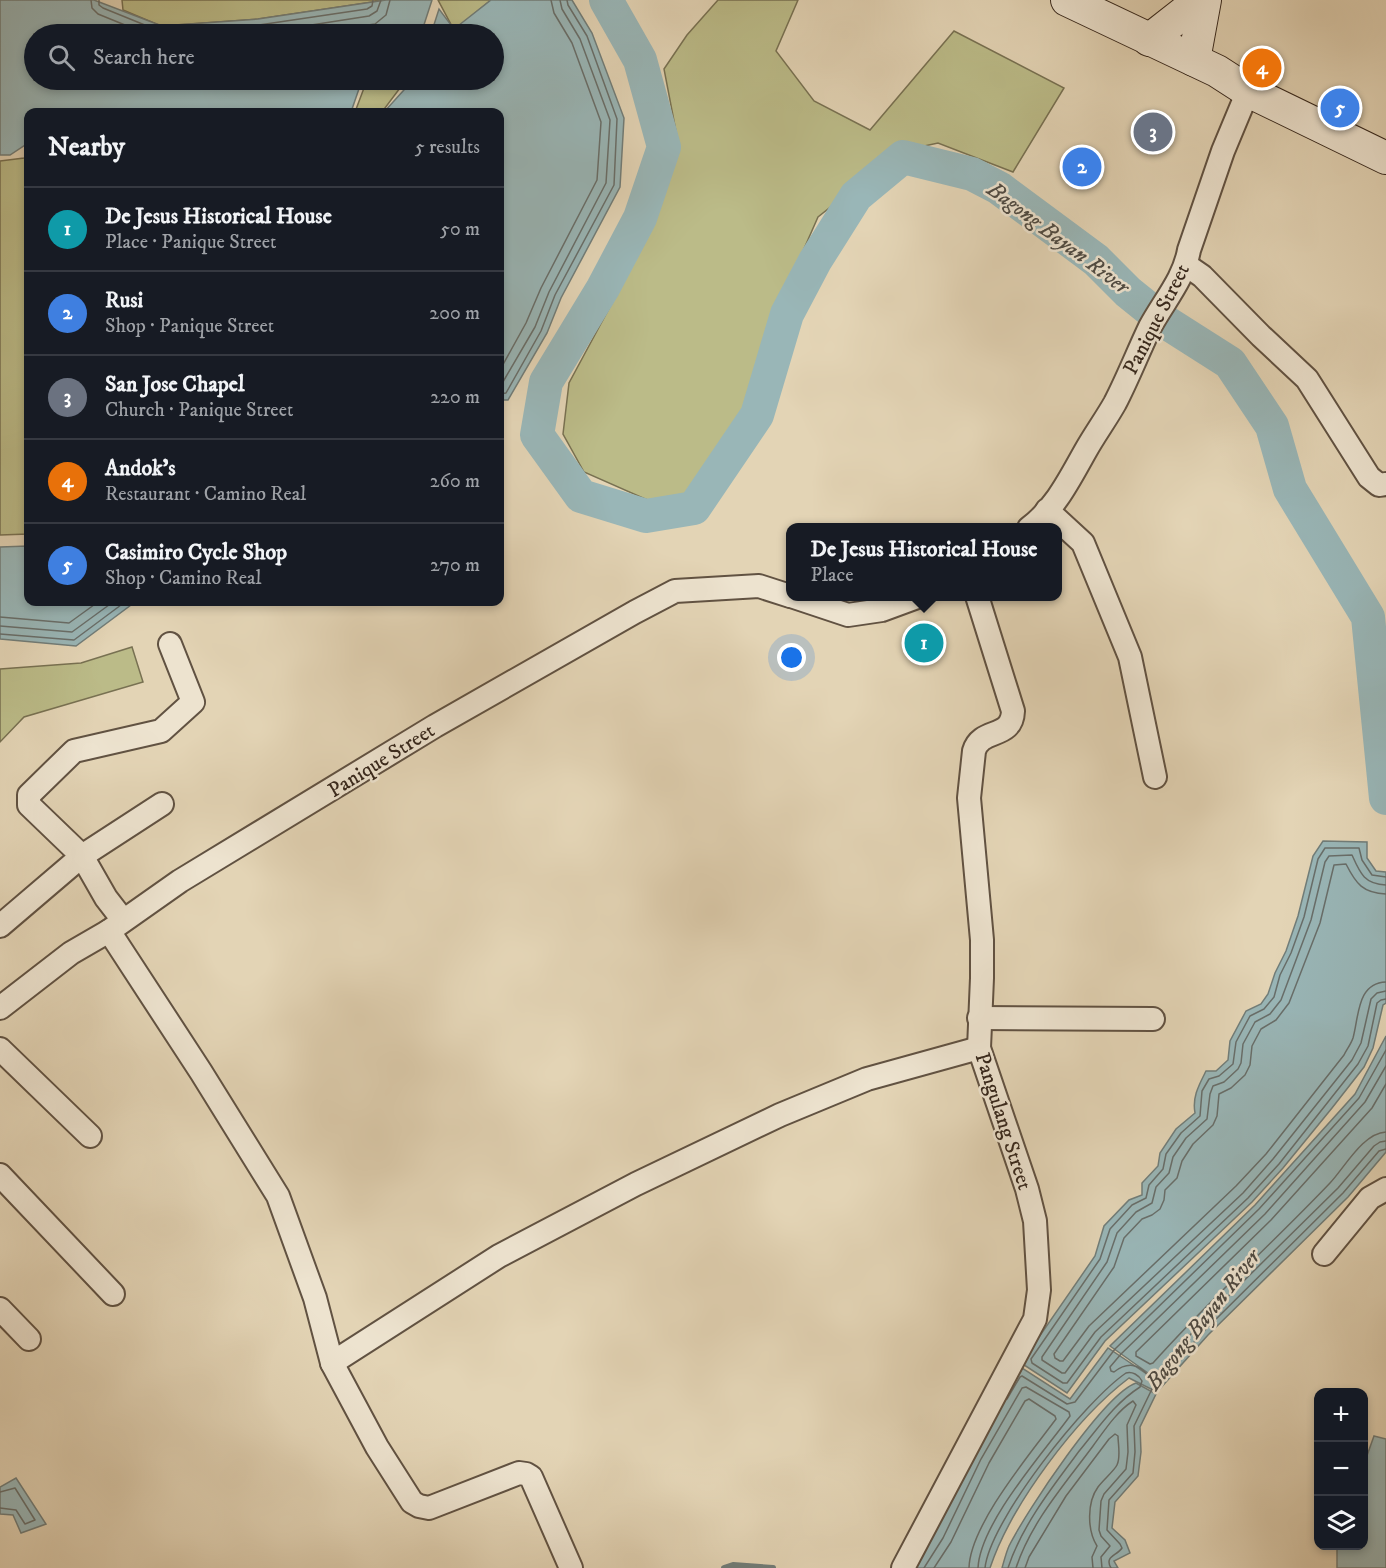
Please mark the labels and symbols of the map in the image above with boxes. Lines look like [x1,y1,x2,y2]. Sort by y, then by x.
pin: 4 [1242,46,1282,90]
pin: 5 [1320,86,1360,130]
pin: 3 [1134,110,1172,154]
pin: 2 [1062,144,1102,190]
water label: Bagong Bayan River [981,175,1136,302]
street label: Panique Street [1118,259,1196,379]
pin: 1 [904,620,944,666]
your location [777,643,806,672]
street label: Panique Street [323,718,440,804]
street label: Pangulang Street [969,1049,1038,1194]
water label: Bagong Bayan River [1139,1243,1268,1396]

